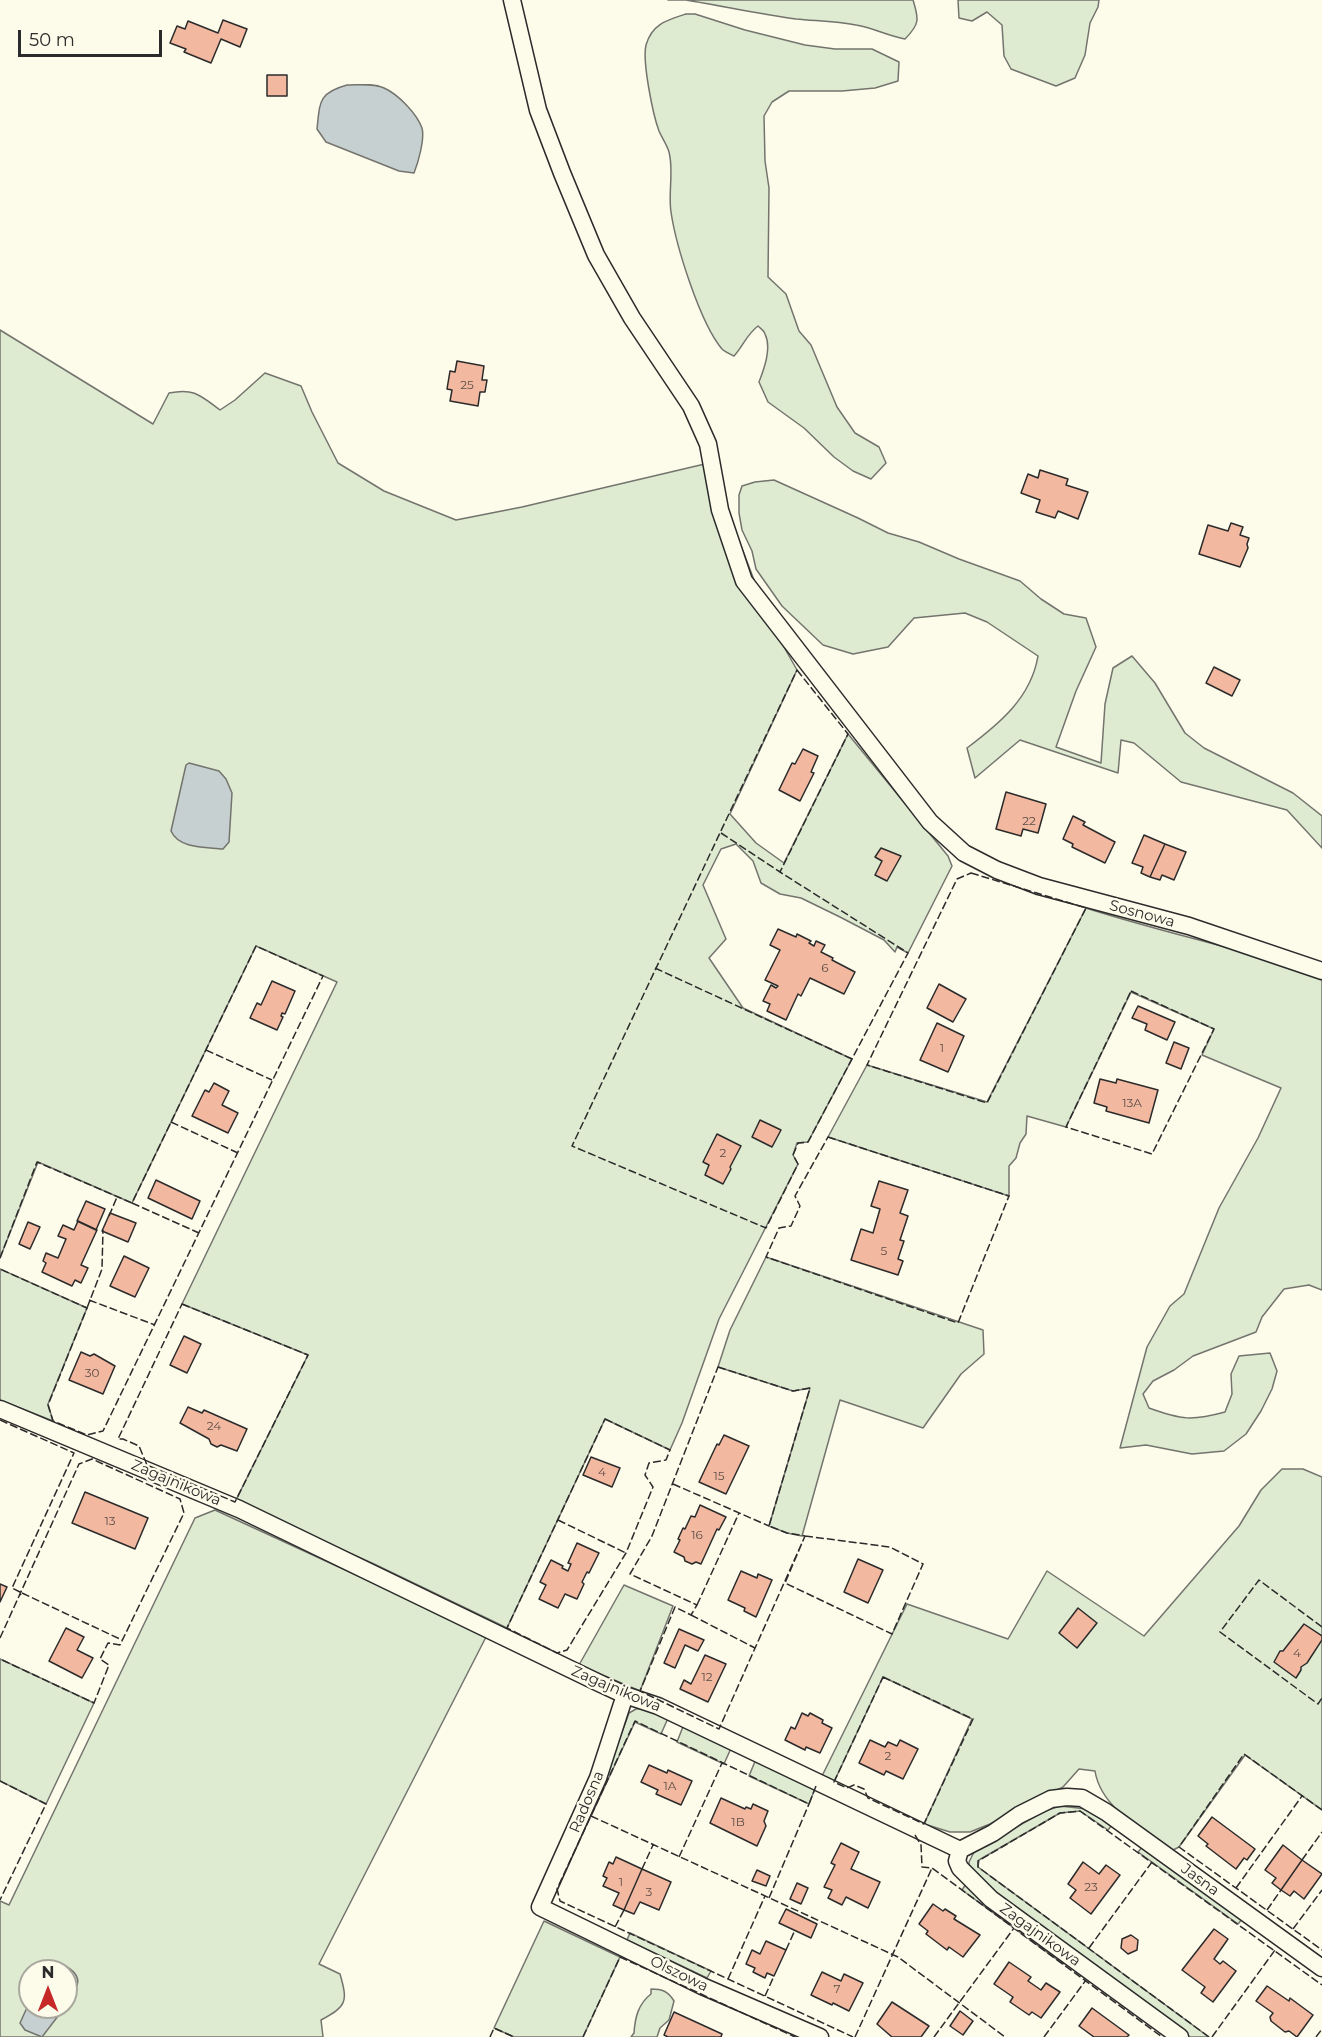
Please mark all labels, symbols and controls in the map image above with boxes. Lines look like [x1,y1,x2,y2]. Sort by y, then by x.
scale bar [21,18,165,56]
text: 50 m [29,29,75,51]
house number: 25 [460,378,474,392]
house number: 22 [1022,814,1036,828]
street label: Sosnowa [1107,897,1177,931]
house number: 6 [821,961,829,975]
house number: 1 [940,1041,944,1055]
house number: 13A [1122,1096,1142,1110]
house number: 2 [720,1146,726,1160]
house number: 5 [881,1244,887,1258]
house number: 30 [85,1366,99,1380]
house number: 24 [207,1419,221,1433]
street label: Zagajnikowa [128,1456,224,1510]
house number: 4 [598,1465,606,1479]
house number: 15 [713,1469,725,1483]
house number: 13 [104,1514,116,1528]
house number: 16 [691,1528,703,1542]
house number: 4 [1293,1646,1301,1660]
street label: Zagajnikowa [568,1662,664,1716]
house number: 12 [701,1670,713,1684]
house number: 2 [885,1749,891,1763]
street label: Radosna [566,1768,608,1836]
house number: 1A [664,1779,676,1793]
house number: 1B [731,1815,745,1829]
street label: Jasna [1177,1860,1223,1900]
house number: 1 [619,1875,623,1889]
house number: 23 [1084,1880,1098,1894]
house number: 3 [646,1885,652,1899]
street label: Zagajnikowa [996,1900,1084,1970]
street label: Olszowa [647,1952,711,1996]
north arrow [18,1959,78,2019]
text: N [42,1963,54,1982]
house number: 7 [833,1982,841,1996]

